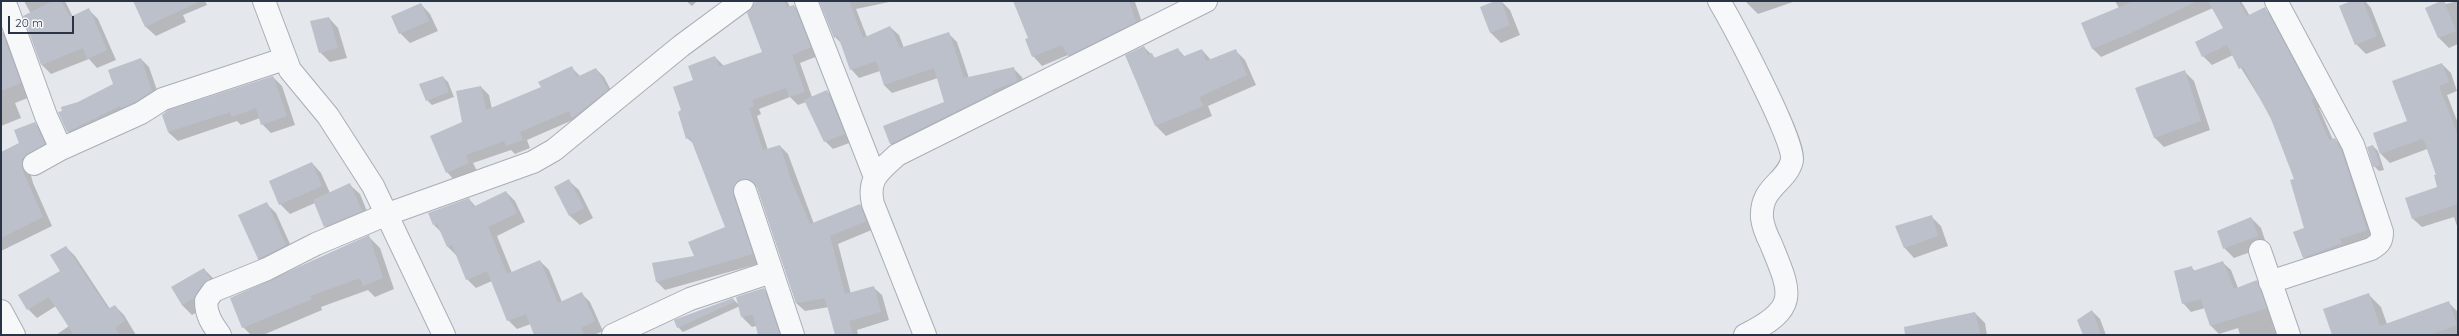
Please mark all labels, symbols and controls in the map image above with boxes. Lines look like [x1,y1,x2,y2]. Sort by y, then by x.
scale bar [10,8,76,34]
text: 20 m [15,15,43,30]

